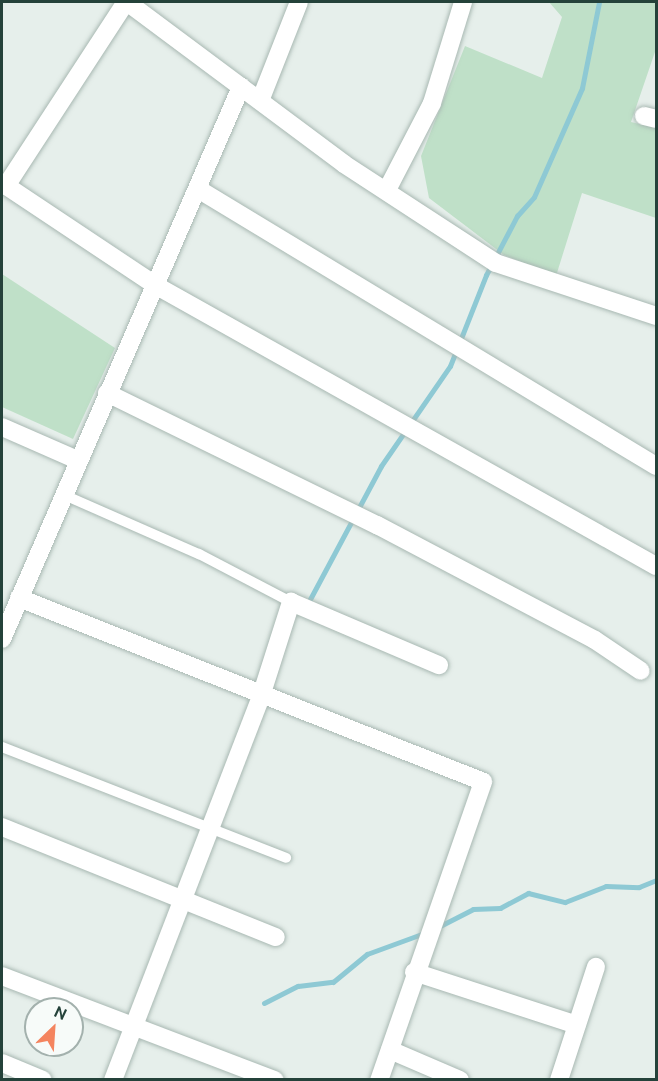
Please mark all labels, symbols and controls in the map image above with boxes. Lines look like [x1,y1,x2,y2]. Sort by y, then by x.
north arrow [24,997,84,1057]
text: N [52,1002,70,1023]

